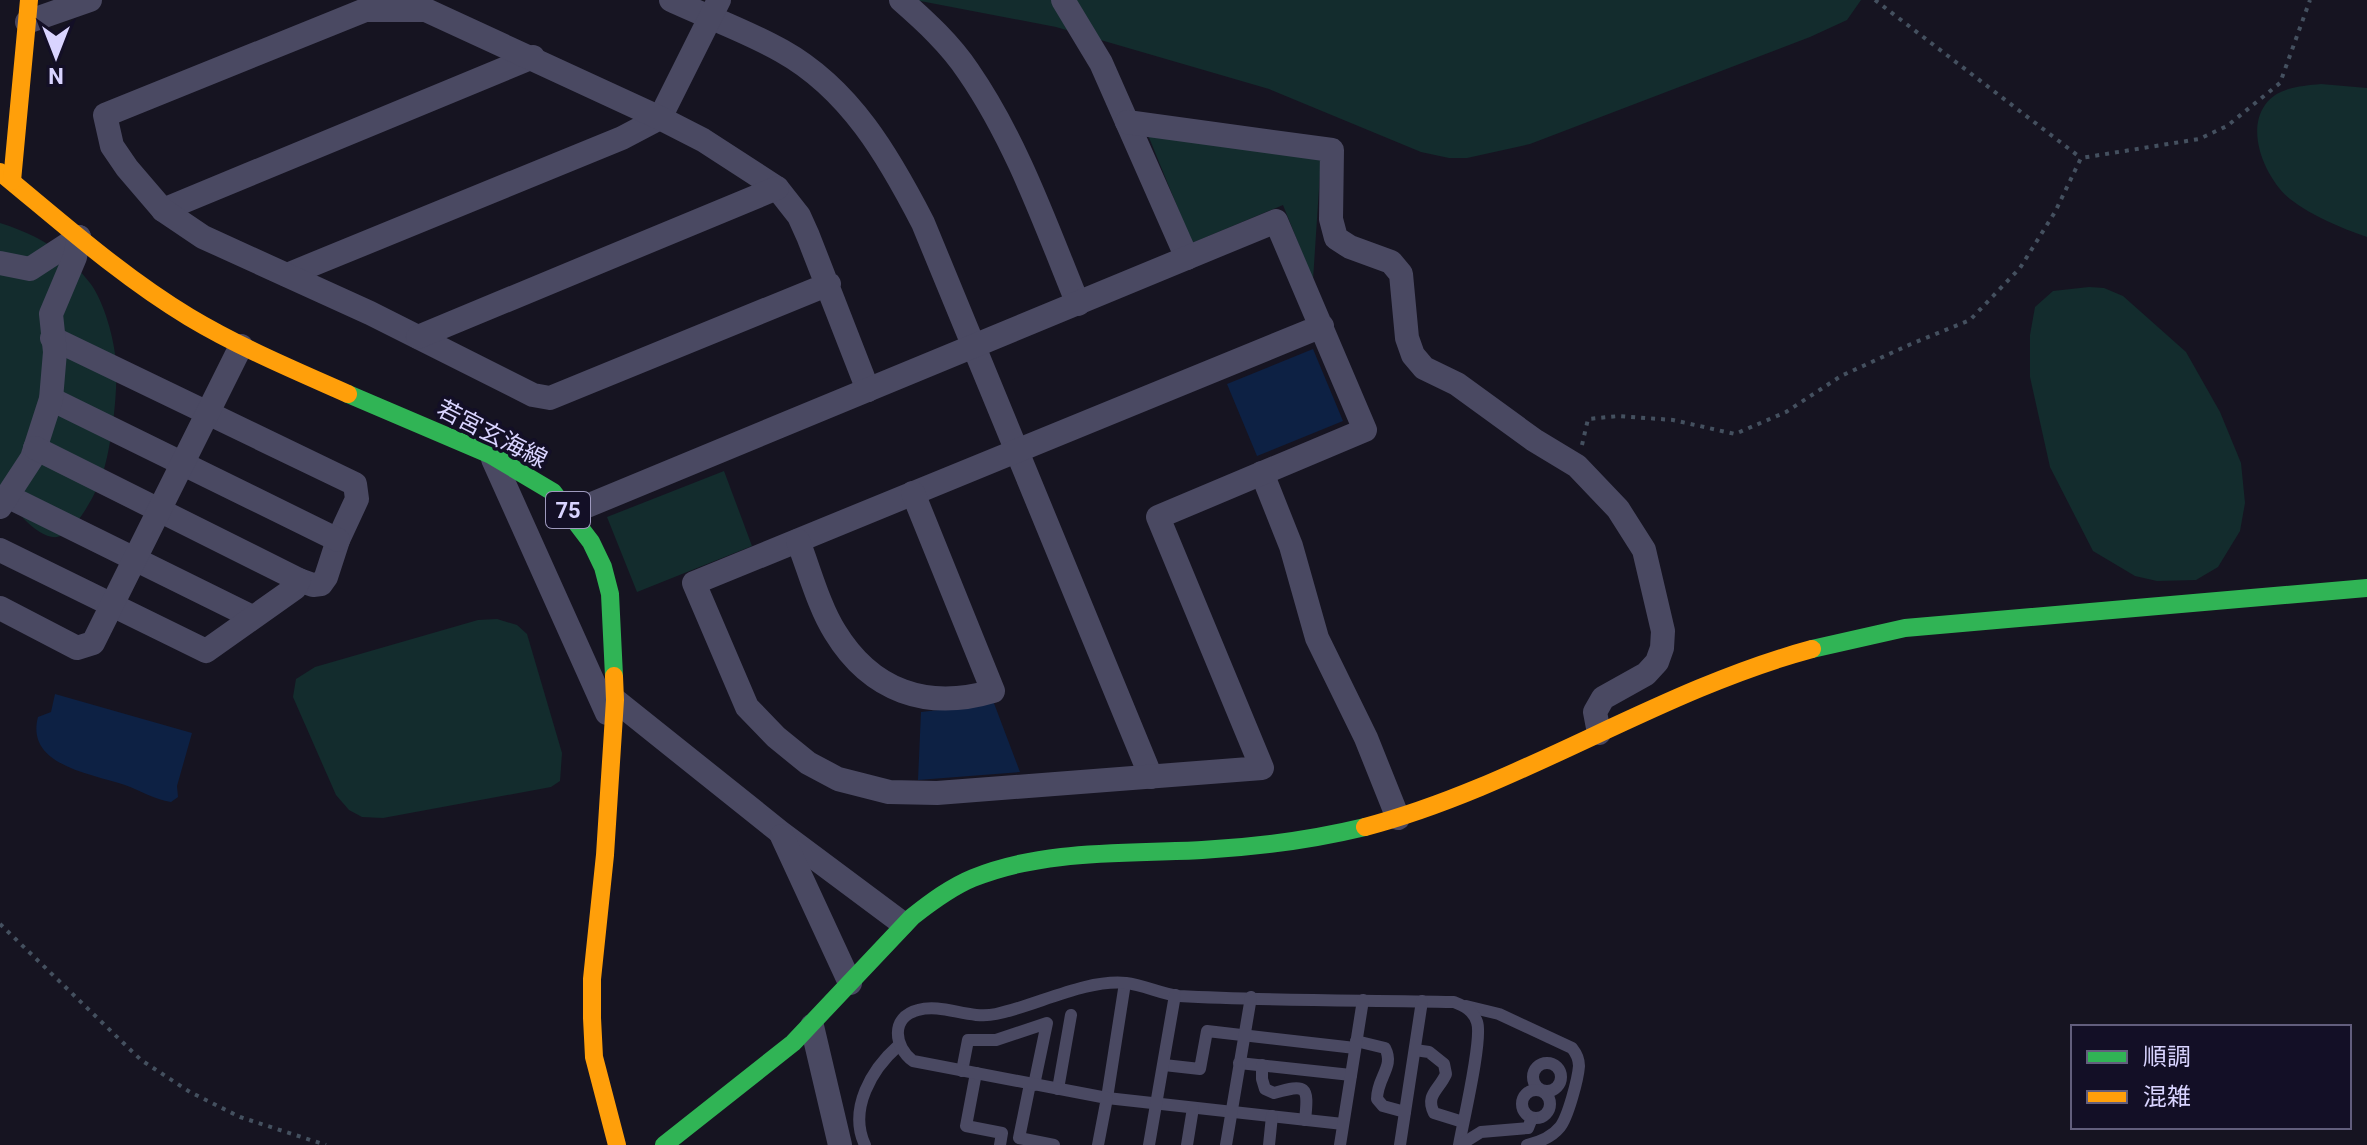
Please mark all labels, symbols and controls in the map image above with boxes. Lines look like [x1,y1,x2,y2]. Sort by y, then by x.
north arrow [16,16,96,96]
text: N [48,63,64,88]
street label: 若宮玄海線 [432,394,552,474]
road number: 75 [546,492,590,528]
legend [2071,1025,2351,1129]
text: 順調 [2143,1043,2191,1071]
text: 混雑 [2143,1083,2191,1111]

